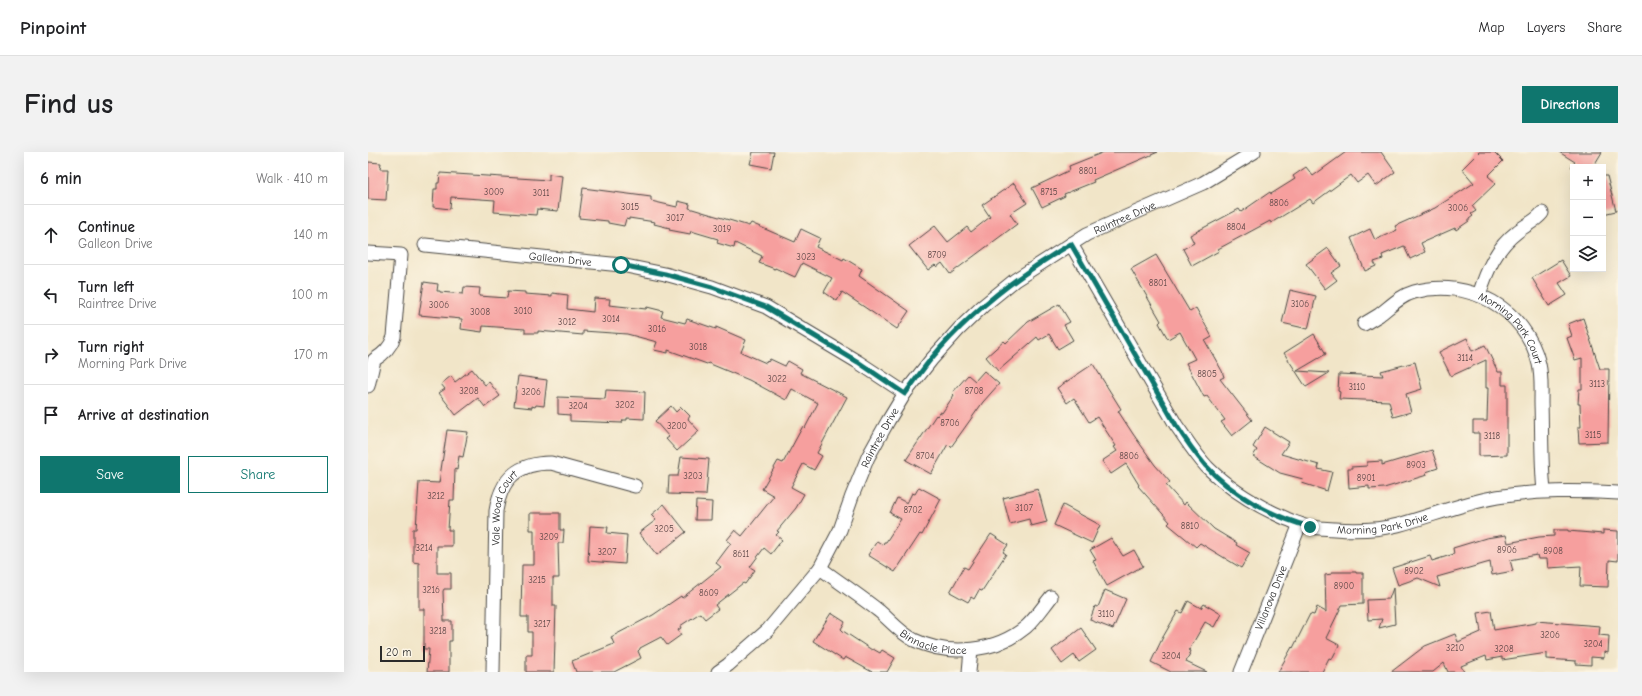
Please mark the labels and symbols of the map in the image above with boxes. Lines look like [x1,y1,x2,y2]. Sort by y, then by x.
house number: 8801 [1079,166,1098,176]
house number: 3009 [484,187,504,197]
house number: 8715 [1040,187,1058,197]
house number: 3011 [532,188,550,198]
street label: Raintree Drive [1091,198,1158,237]
house number: 8806 [1269,198,1289,208]
house number: 3015 [621,202,639,212]
house number: 3006 [1448,203,1468,213]
house number: 3017 [666,213,685,223]
house number: 8804 [1226,222,1246,232]
house number: 3019 [713,224,731,234]
street label: Galleon Drive [528,249,593,269]
house number: 8709 [927,250,947,260]
house number: 3023 [796,252,816,262]
route start [612,256,630,274]
house number: 8801 [1149,278,1168,288]
street label: Morning Park Court [1476,289,1545,366]
house number: 3106 [1291,299,1309,309]
house number: 3006 [429,300,449,310]
house number: 3010 [513,306,533,316]
house number: 3008 [470,307,490,317]
house number: 3014 [602,314,620,324]
house number: 3012 [558,317,576,327]
house number: 3016 [648,324,666,334]
house number: 3018 [689,342,707,352]
house number: 3114 [1457,353,1473,363]
house number: 8805 [1197,369,1217,379]
house number: 3022 [767,374,787,384]
house number: 3113 [1589,379,1605,389]
house number: 3110 [1348,382,1366,392]
house number: 3208 [459,386,479,396]
house number: 8708 [964,386,984,396]
house number: 3206 [521,387,541,397]
house number: 3202 [615,400,635,410]
house number: 3204 [568,401,588,411]
street label: Raintree Drive [858,405,901,469]
house number: 8706 [940,418,960,428]
house number: 3200 [667,421,687,431]
house number: 3115 [1585,430,1601,440]
house number: 3118 [1484,431,1501,441]
house number: 8704 [916,451,934,461]
house number: 8806 [1119,451,1139,461]
house number: 8903 [1406,460,1426,470]
street label: Vale Wood Court [489,467,520,545]
house number: 3203 [683,471,703,481]
house number: 8901 [1357,473,1376,483]
house number: 3212 [427,491,445,501]
house number: 3107 [1015,503,1034,513]
house number: 8702 [903,505,923,515]
street label: Morning Park Drive [1337,510,1430,536]
route end [1301,518,1319,536]
house number: 8810 [1181,521,1199,531]
house number: 3205 [654,524,674,534]
house number: 3209 [539,532,559,542]
house number: 3214 [415,543,433,553]
house number: 8906 [1497,545,1517,555]
house number: 8908 [1543,546,1563,556]
house number: 3207 [598,547,617,557]
house number: 8611 [733,549,750,559]
street label: Villanova Drive [1252,563,1289,632]
house number: 8902 [1404,566,1424,576]
house number: 3215 [528,575,546,585]
house number: 8900 [1334,581,1354,591]
house number: 3216 [422,585,440,595]
house number: 8609 [699,588,719,598]
house number: 3110 [1097,609,1115,619]
house number: 3217 [533,619,551,629]
house number: 3218 [429,626,447,636]
street label: Binnacle Place [897,626,967,656]
house number: 3206 [1540,630,1560,640]
house number: 3204 [1583,639,1603,649]
house number: 3210 [1446,643,1464,653]
scale bar [380,644,425,663]
house number: 3208 [1494,644,1514,654]
house number: 3204 [1161,651,1181,661]

